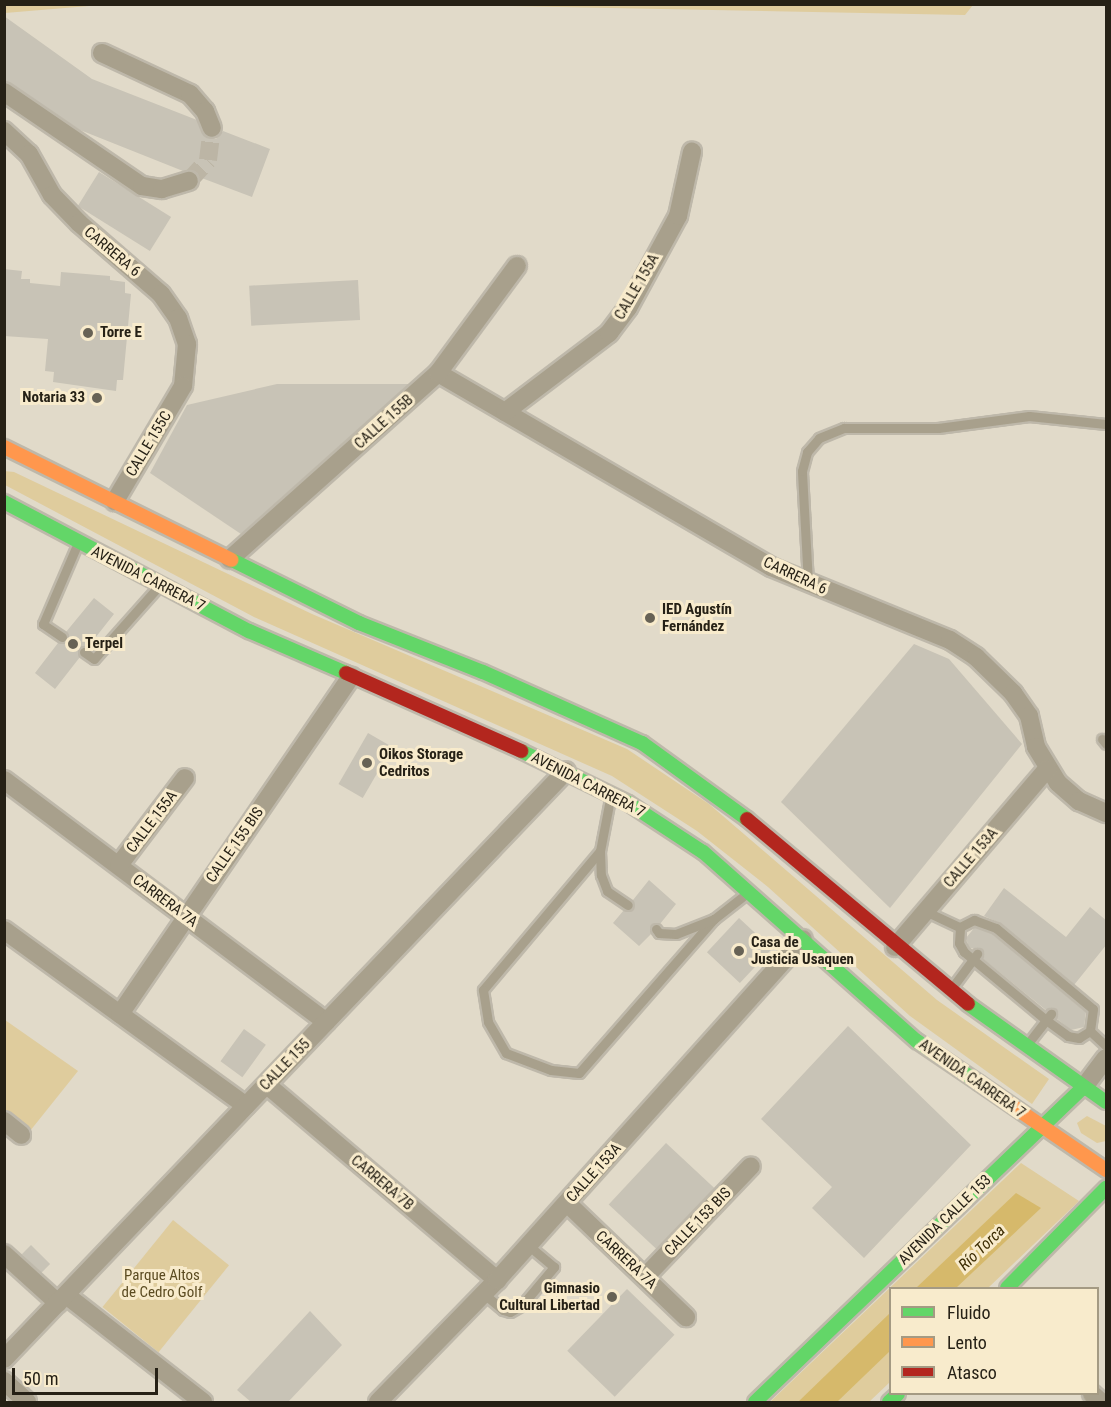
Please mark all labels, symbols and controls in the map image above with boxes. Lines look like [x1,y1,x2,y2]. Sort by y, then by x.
street label: CARRERA 6 [80,223,144,281]
street label: CALLE 155A [611,251,663,323]
place label: Torre E [100,324,142,342]
marker: Torre E [81,326,95,340]
place label: Notaria 33 [22,389,85,407]
marker: Notaria 33 [90,391,104,405]
street label: CALLE 155B [351,391,417,453]
street label: CALLE 155C [122,408,176,480]
street label: AVENIDA CARRERA 7 [88,543,208,615]
street label: CARRERA 6 [760,553,830,599]
place label: IED Agustín Fernández [662,600,732,635]
marker: IED Agustín Fernández [643,611,657,625]
place label: Terpel [85,635,123,653]
marker: Terpel [66,637,80,651]
place label: Oikos Storage Cedritos [379,745,463,780]
street label: AVENIDA CARRERA 7 [528,749,648,821]
marker: Oikos Storage Cedritos [360,756,374,770]
street label: CALLE 155A [123,787,181,857]
street label: CALLE 155 BIS [202,804,268,886]
street label: CALLE 153A [940,824,1002,892]
street label: CARRERA 7A [129,871,201,931]
place label: Casa de Justicia Usaquen [751,933,854,968]
marker: Casa de Justicia Usaquen [732,944,746,958]
street label: CALLE 155 [256,1036,314,1094]
street label: AVENIDA CARRERA 7 [915,1036,1029,1122]
street label: CALLE 153A [563,1140,625,1206]
street label: CARRERA 7B [347,1152,417,1214]
street label: AVENIDA CALLE 153 [895,1171,995,1269]
street label: CALLE 153 BIS [661,1184,735,1260]
water label: Río Torca [955,1221,1009,1275]
street label: CARRERA 7A [592,1227,660,1293]
park label: Parque Altos de Cedro Golf [122,1266,202,1301]
place label: Gimnasio Cultural Libertad [499,1279,600,1314]
legend [889,1287,1099,1395]
marker: Gimnasio Cultural Libertad [605,1290,619,1304]
text: Fluido [947,1302,991,1323]
text: Lento [947,1332,987,1353]
scale bar [15,1356,160,1394]
text: Atasco [947,1362,997,1383]
text: 50 m [23,1368,58,1389]

